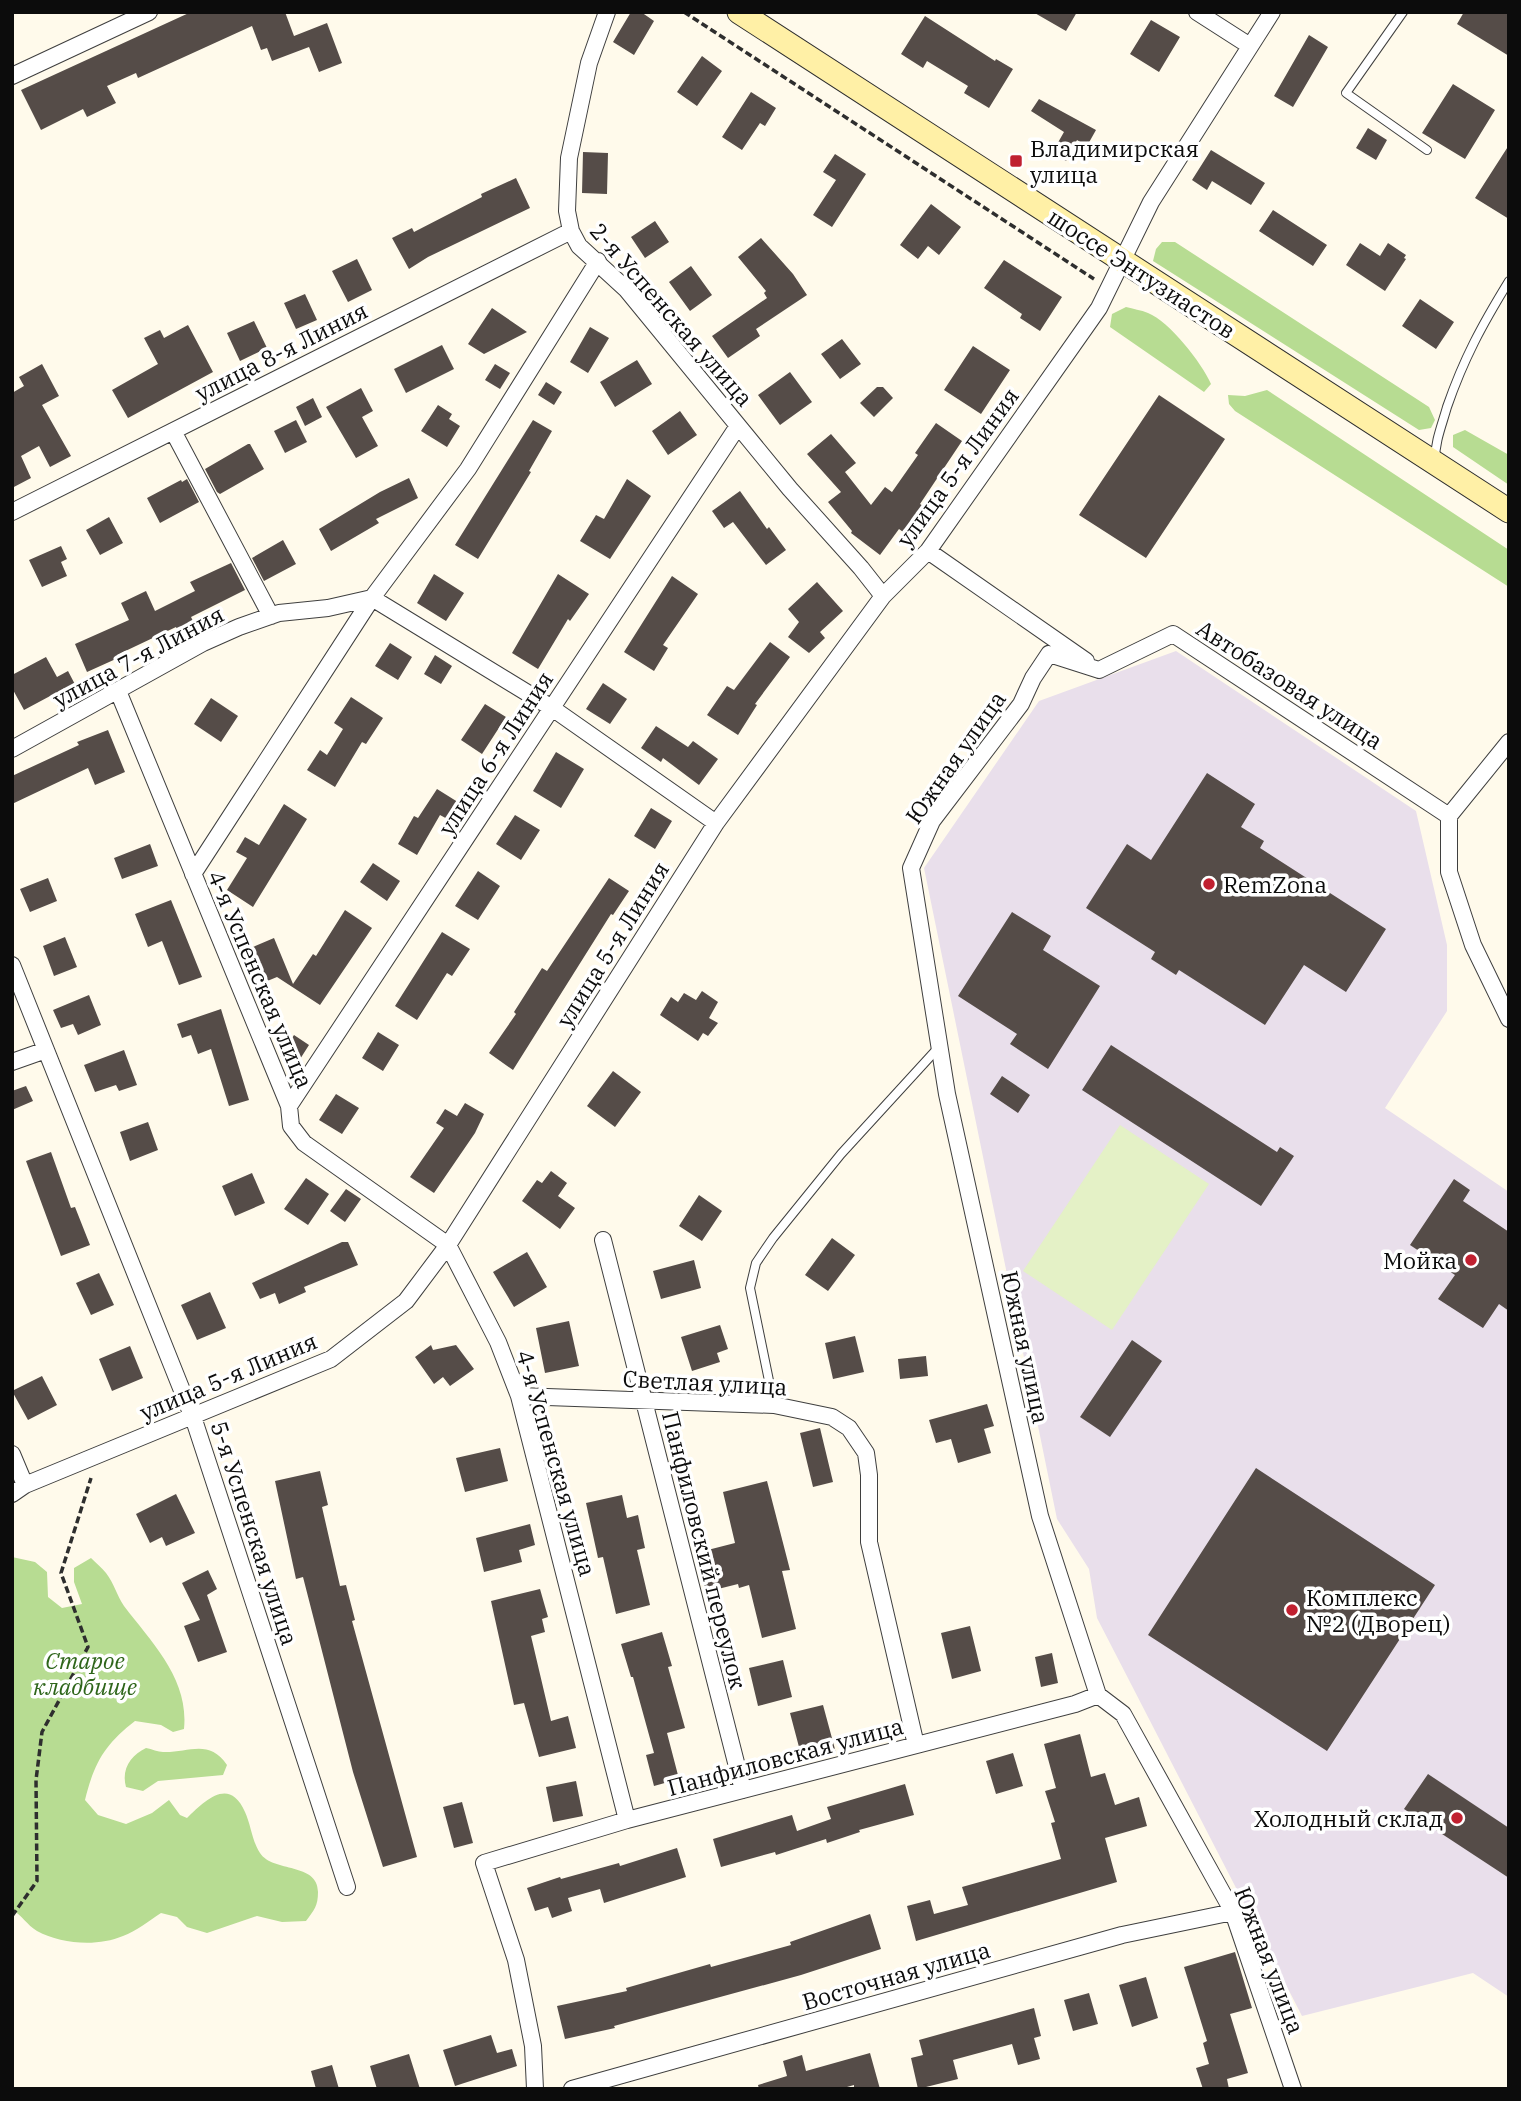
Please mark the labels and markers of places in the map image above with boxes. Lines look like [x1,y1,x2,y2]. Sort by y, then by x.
place label: Владимирская улица [1030,133,1199,189]
marker: Владимирская улица [1008,153,1024,169]
place label: RemZona [1223,869,1327,899]
marker: RemZona [1201,876,1217,892]
place label: Мойка [1383,1245,1457,1275]
marker: Мойка [1463,1252,1479,1268]
place label: Комплекс №2 (Дворец) [1306,1582,1451,1638]
marker: Комплекс №2 (Дворец) [1284,1602,1300,1618]
place label: Холодный склад [1254,1803,1443,1833]
marker: Холодный склад [1449,1810,1465,1826]

